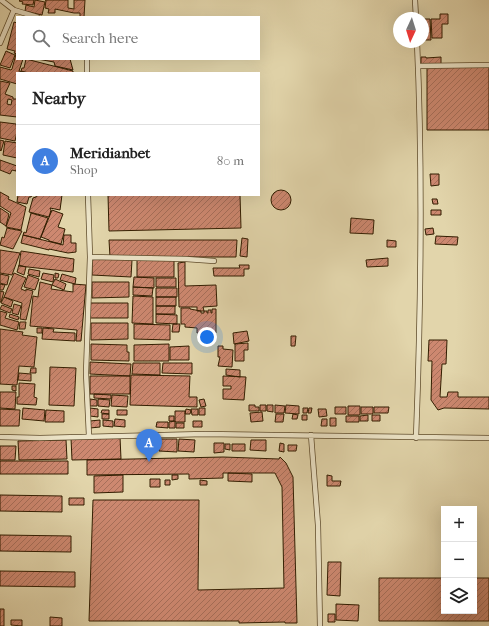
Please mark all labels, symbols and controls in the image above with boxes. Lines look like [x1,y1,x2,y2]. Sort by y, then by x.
north arrow [393,12,429,48]
search box [16,16,260,60]
icon: search [30,27,52,49]
text: Search here [62,29,138,47]
text: Nearby [32,88,86,108]
text: Meridianbet [70,144,150,162]
text: A [41,153,49,168]
text: 80 m [217,153,244,168]
text: Shop [70,162,98,177]
your location [197,327,217,347]
pin: A [136,429,162,462]
map controls [441,506,477,614]
button: + [441,506,477,542]
button: − [441,542,477,578]
button: layers [441,578,477,614]

